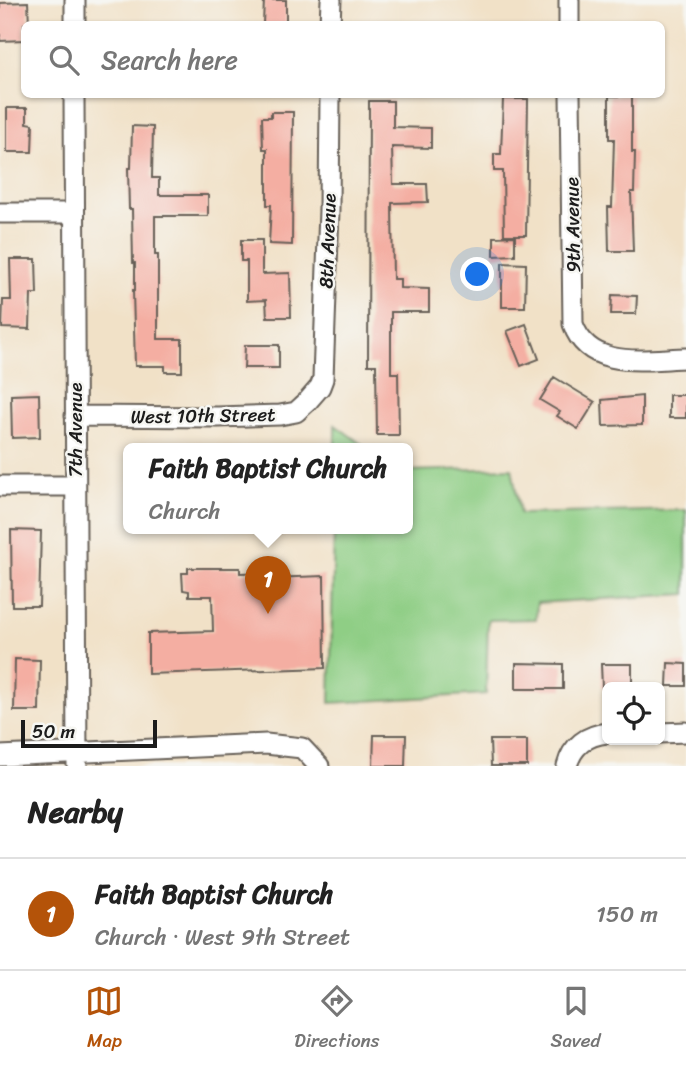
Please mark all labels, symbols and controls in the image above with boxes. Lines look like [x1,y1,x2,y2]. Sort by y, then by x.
search box [21,21,665,98]
text: Search here [101,37,238,83]
icon: search [45,41,83,79]
street label: 9th Avenue [555,177,590,273]
street label: 8th Avenue [309,193,346,289]
your location [460,257,494,291]
street label: 7th Avenue [59,383,92,477]
street label: West 10th Street [130,398,276,433]
popup [123,443,413,534]
text: Faith Baptist Church [149,445,387,491]
text: Church [149,491,221,532]
pin: 1 [245,556,291,614]
map controls [602,682,665,745]
button: locate [602,682,665,745]
text: 50 m [32,715,75,748]
scale bar [21,717,158,749]
text: Nearby [28,785,123,839]
text: Faith Baptist Church [95,871,333,917]
text: 1 [46,894,56,935]
text: 150 m [596,894,658,935]
text: Church · West 9th Street [95,917,350,958]
tab: Map [85,982,123,1057]
tab: Directions [294,982,380,1057]
tab: Saved [550,982,601,1057]

